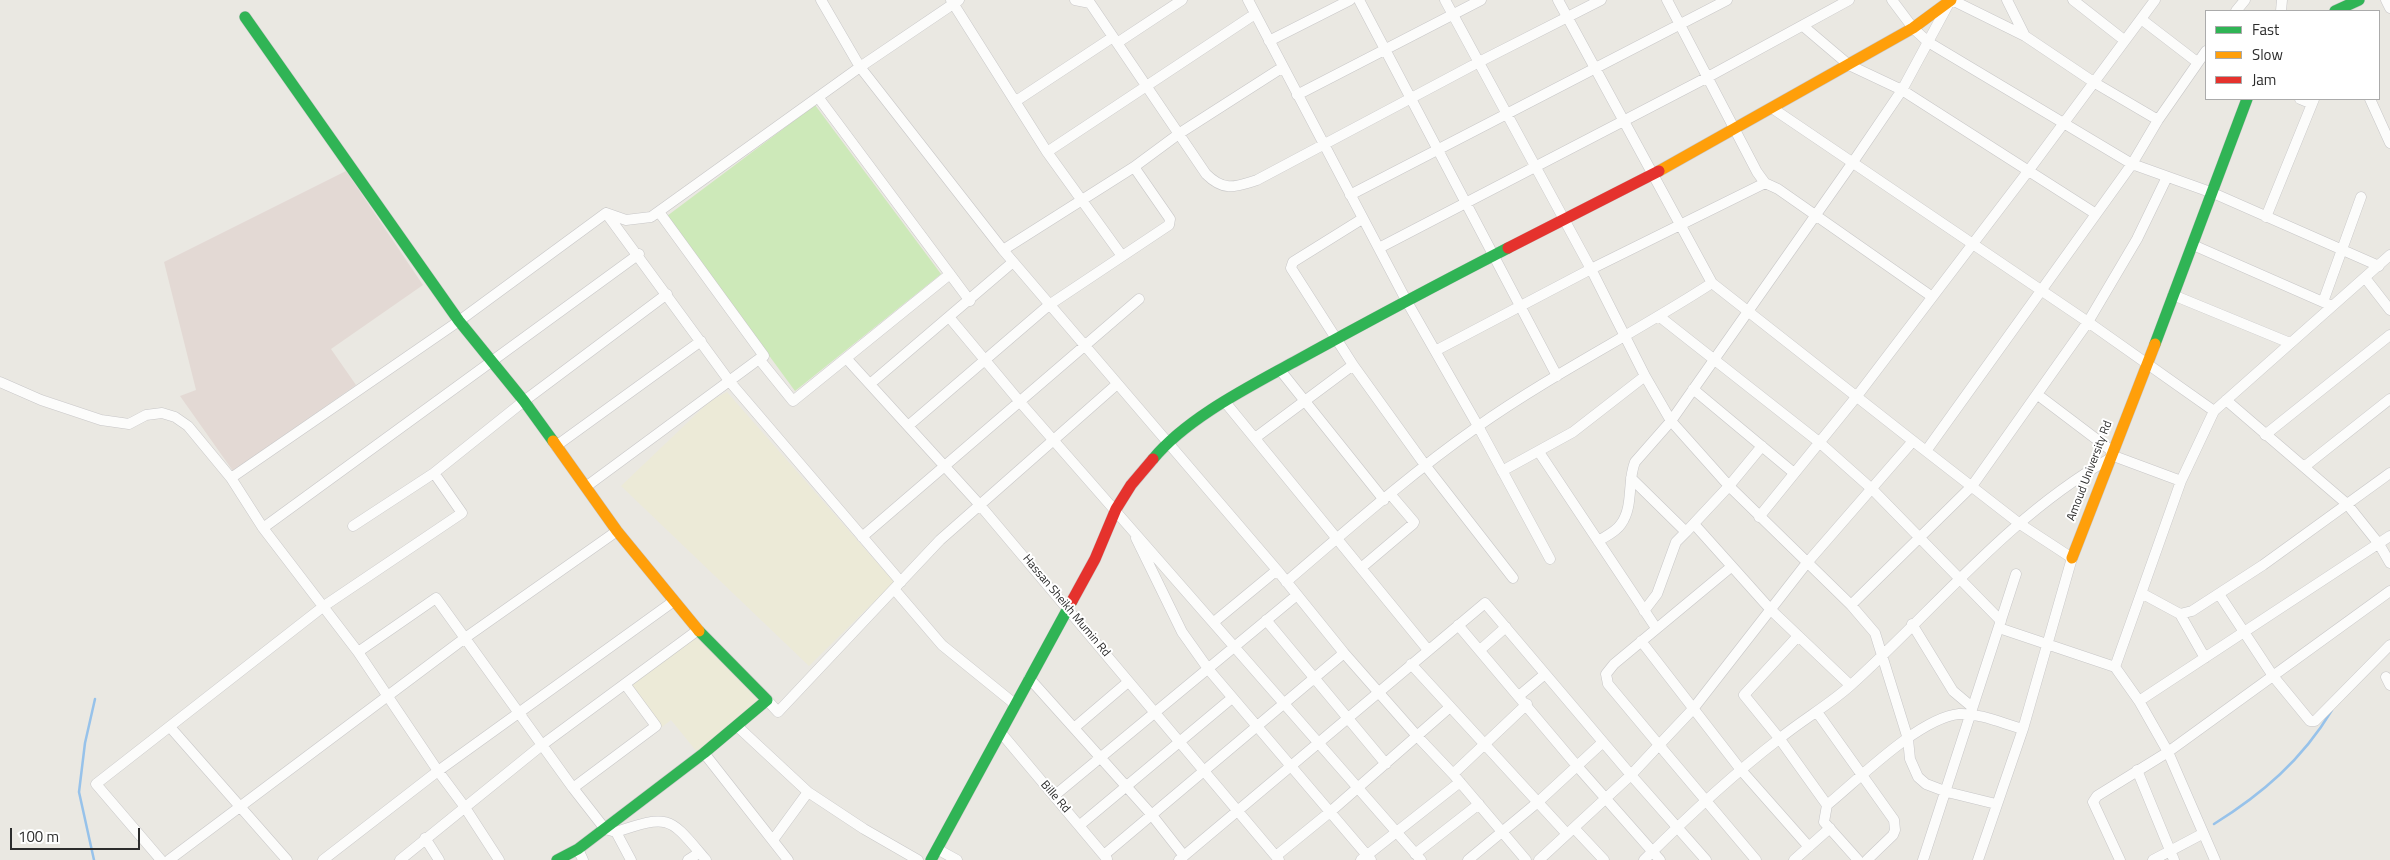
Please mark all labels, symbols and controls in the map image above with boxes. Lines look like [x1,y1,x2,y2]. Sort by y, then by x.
legend [2205,10,2380,100]
text: Fast [2252,18,2279,41]
text: Slow [2252,43,2283,66]
text: Jam [2252,68,2276,91]
street label: Amoud University Rd [2064,419,2116,523]
street label: Hassan Sheikh Mumin Rd [1019,552,1113,660]
street label: Bille Rd [1037,778,1073,816]
scale bar [12,818,142,850]
text: 100 m [18,825,59,848]

